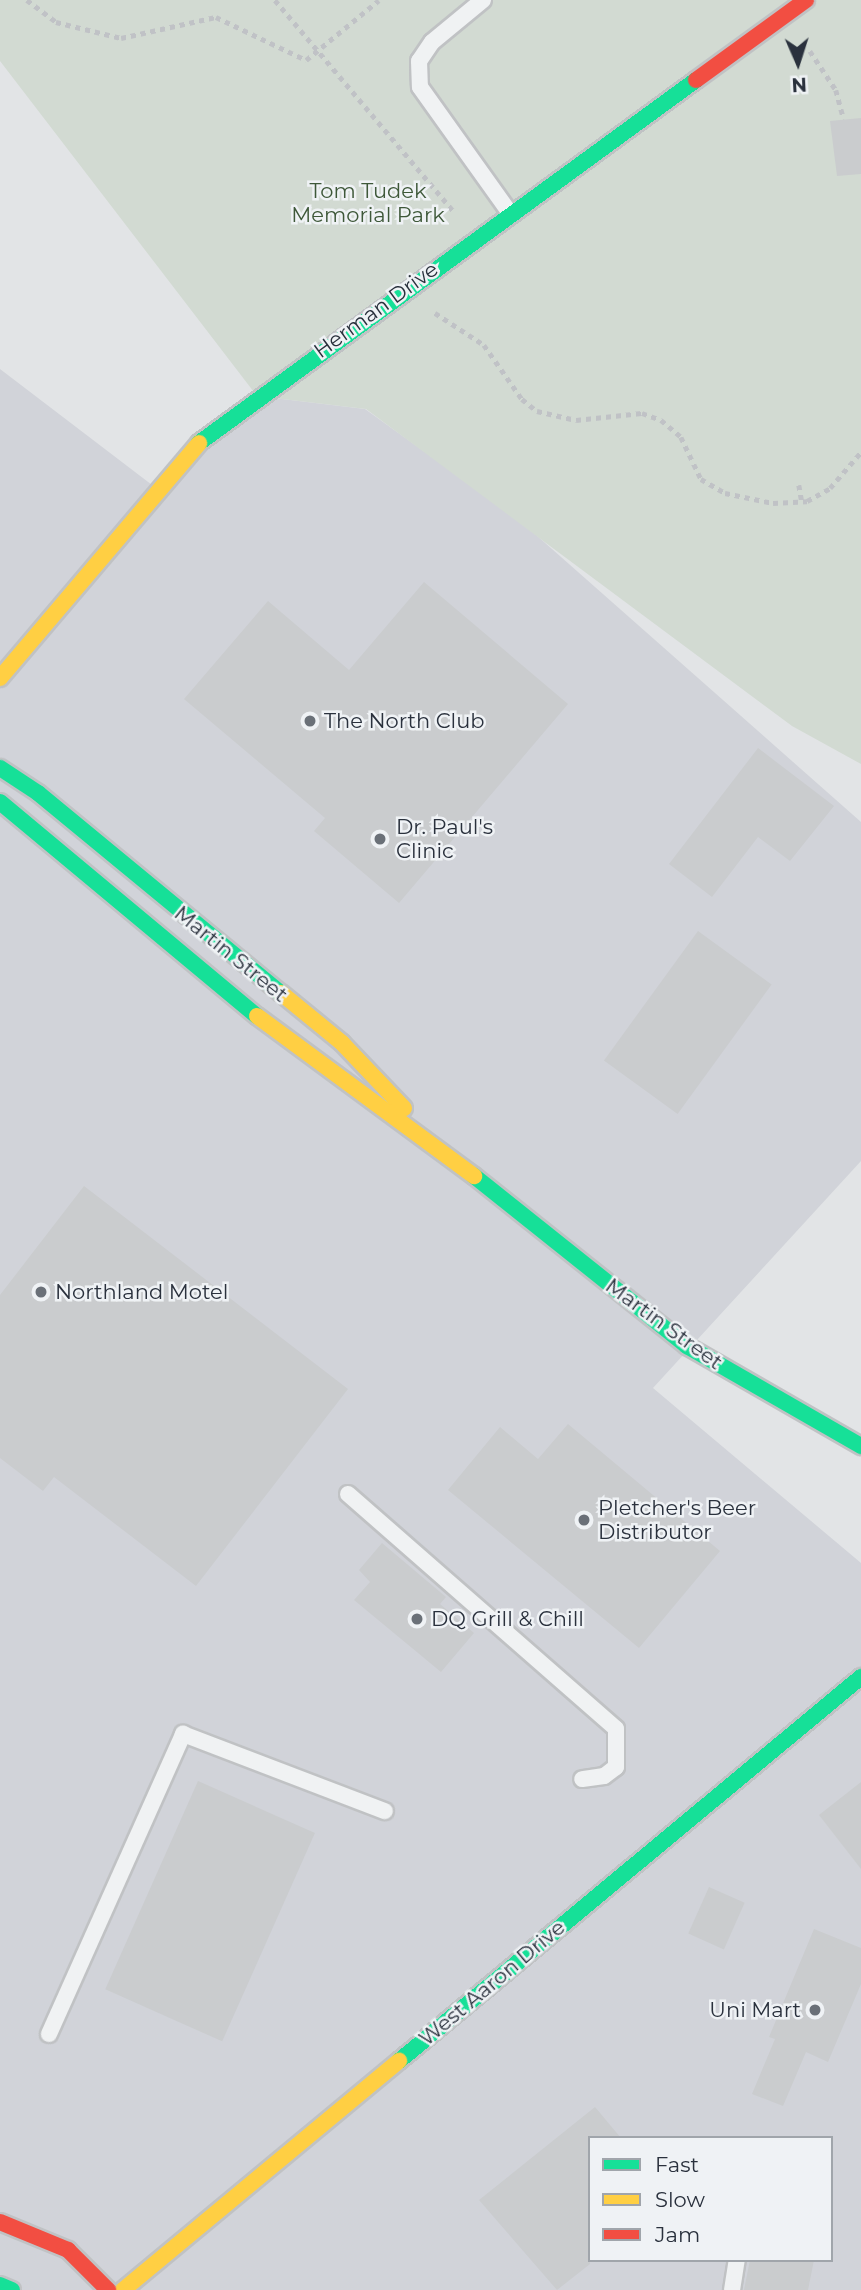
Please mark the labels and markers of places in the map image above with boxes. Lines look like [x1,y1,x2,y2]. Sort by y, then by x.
place label: The North Club [324,708,485,734]
marker: The North Club [302,713,318,729]
place label: Dr. Paul's Clinic [396,814,493,864]
marker: Dr. Paul's Clinic [370,829,390,849]
place label: Northland Motel [55,1279,228,1305]
marker: Northland Motel [33,1284,49,1300]
place label: Pletcher's Beer Distributor [598,1495,756,1545]
marker: Pletcher's Beer Distributor [576,1512,592,1528]
place label: DQ Grill & Chill [431,1606,584,1632]
marker: DQ Grill & Chill [409,1611,425,1627]
place label: Uni Mart [709,1997,801,2023]
marker: Uni Mart [807,2002,823,2018]

